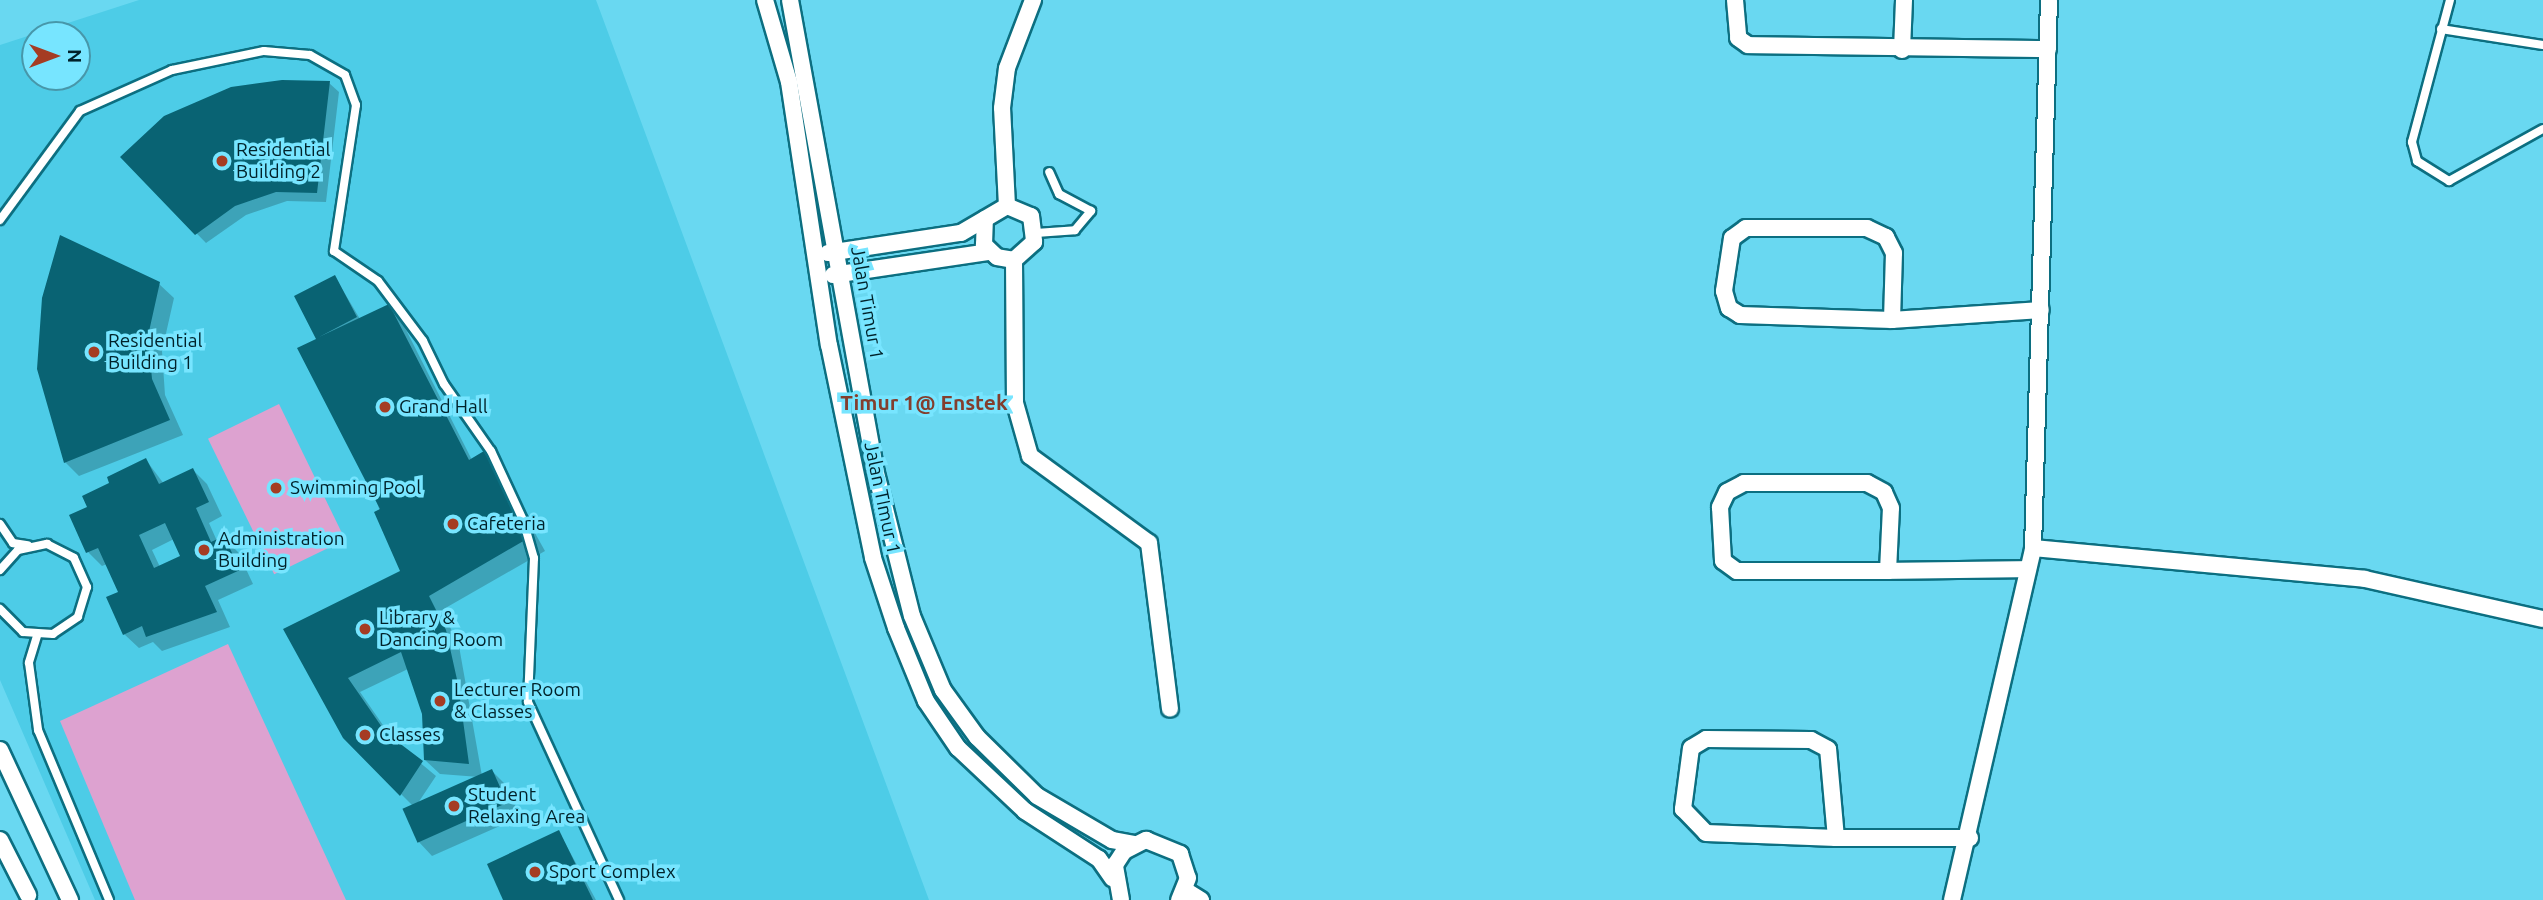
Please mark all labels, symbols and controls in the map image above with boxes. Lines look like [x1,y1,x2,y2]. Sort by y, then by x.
north arrow [21,21,91,91]
text: N [64,49,86,63]
place label: Residential Building 2 [236,139,330,183]
marker: Residential Building 2 [214,153,230,169]
street label: Jalan Timur 1 [846,245,888,361]
place label: Residential Building 1 [108,330,202,374]
marker: Residential Building 1 [86,344,102,360]
district label: Timur 1@ Enstek [840,389,1008,415]
place label: Grand Hall [399,396,488,418]
marker: Grand Hall [377,399,393,415]
street label: Jalan TImur 1 [859,440,905,556]
place label: Swimming Pool [290,477,421,499]
marker: Swimming Pool [268,480,284,496]
place label: Cafeteria [467,513,546,535]
marker: Cafeteria [445,516,461,532]
place label: Administration Building [218,528,345,572]
marker: Administration Building [196,542,212,558]
place label: Library & Dancing Room [379,607,503,651]
marker: Library & Dancing Room [357,621,373,637]
place label: Lecturer Room & Classes [454,679,581,723]
marker: Lecturer Room & Classes [432,693,448,709]
place label: Classes [379,724,441,746]
marker: Classes [357,727,373,743]
place label: Student Relaxing Area [468,784,585,828]
marker: Student Relaxing Area [446,798,462,814]
place label: Sport Complex [549,861,676,883]
marker: Sport Complex [527,864,543,880]

